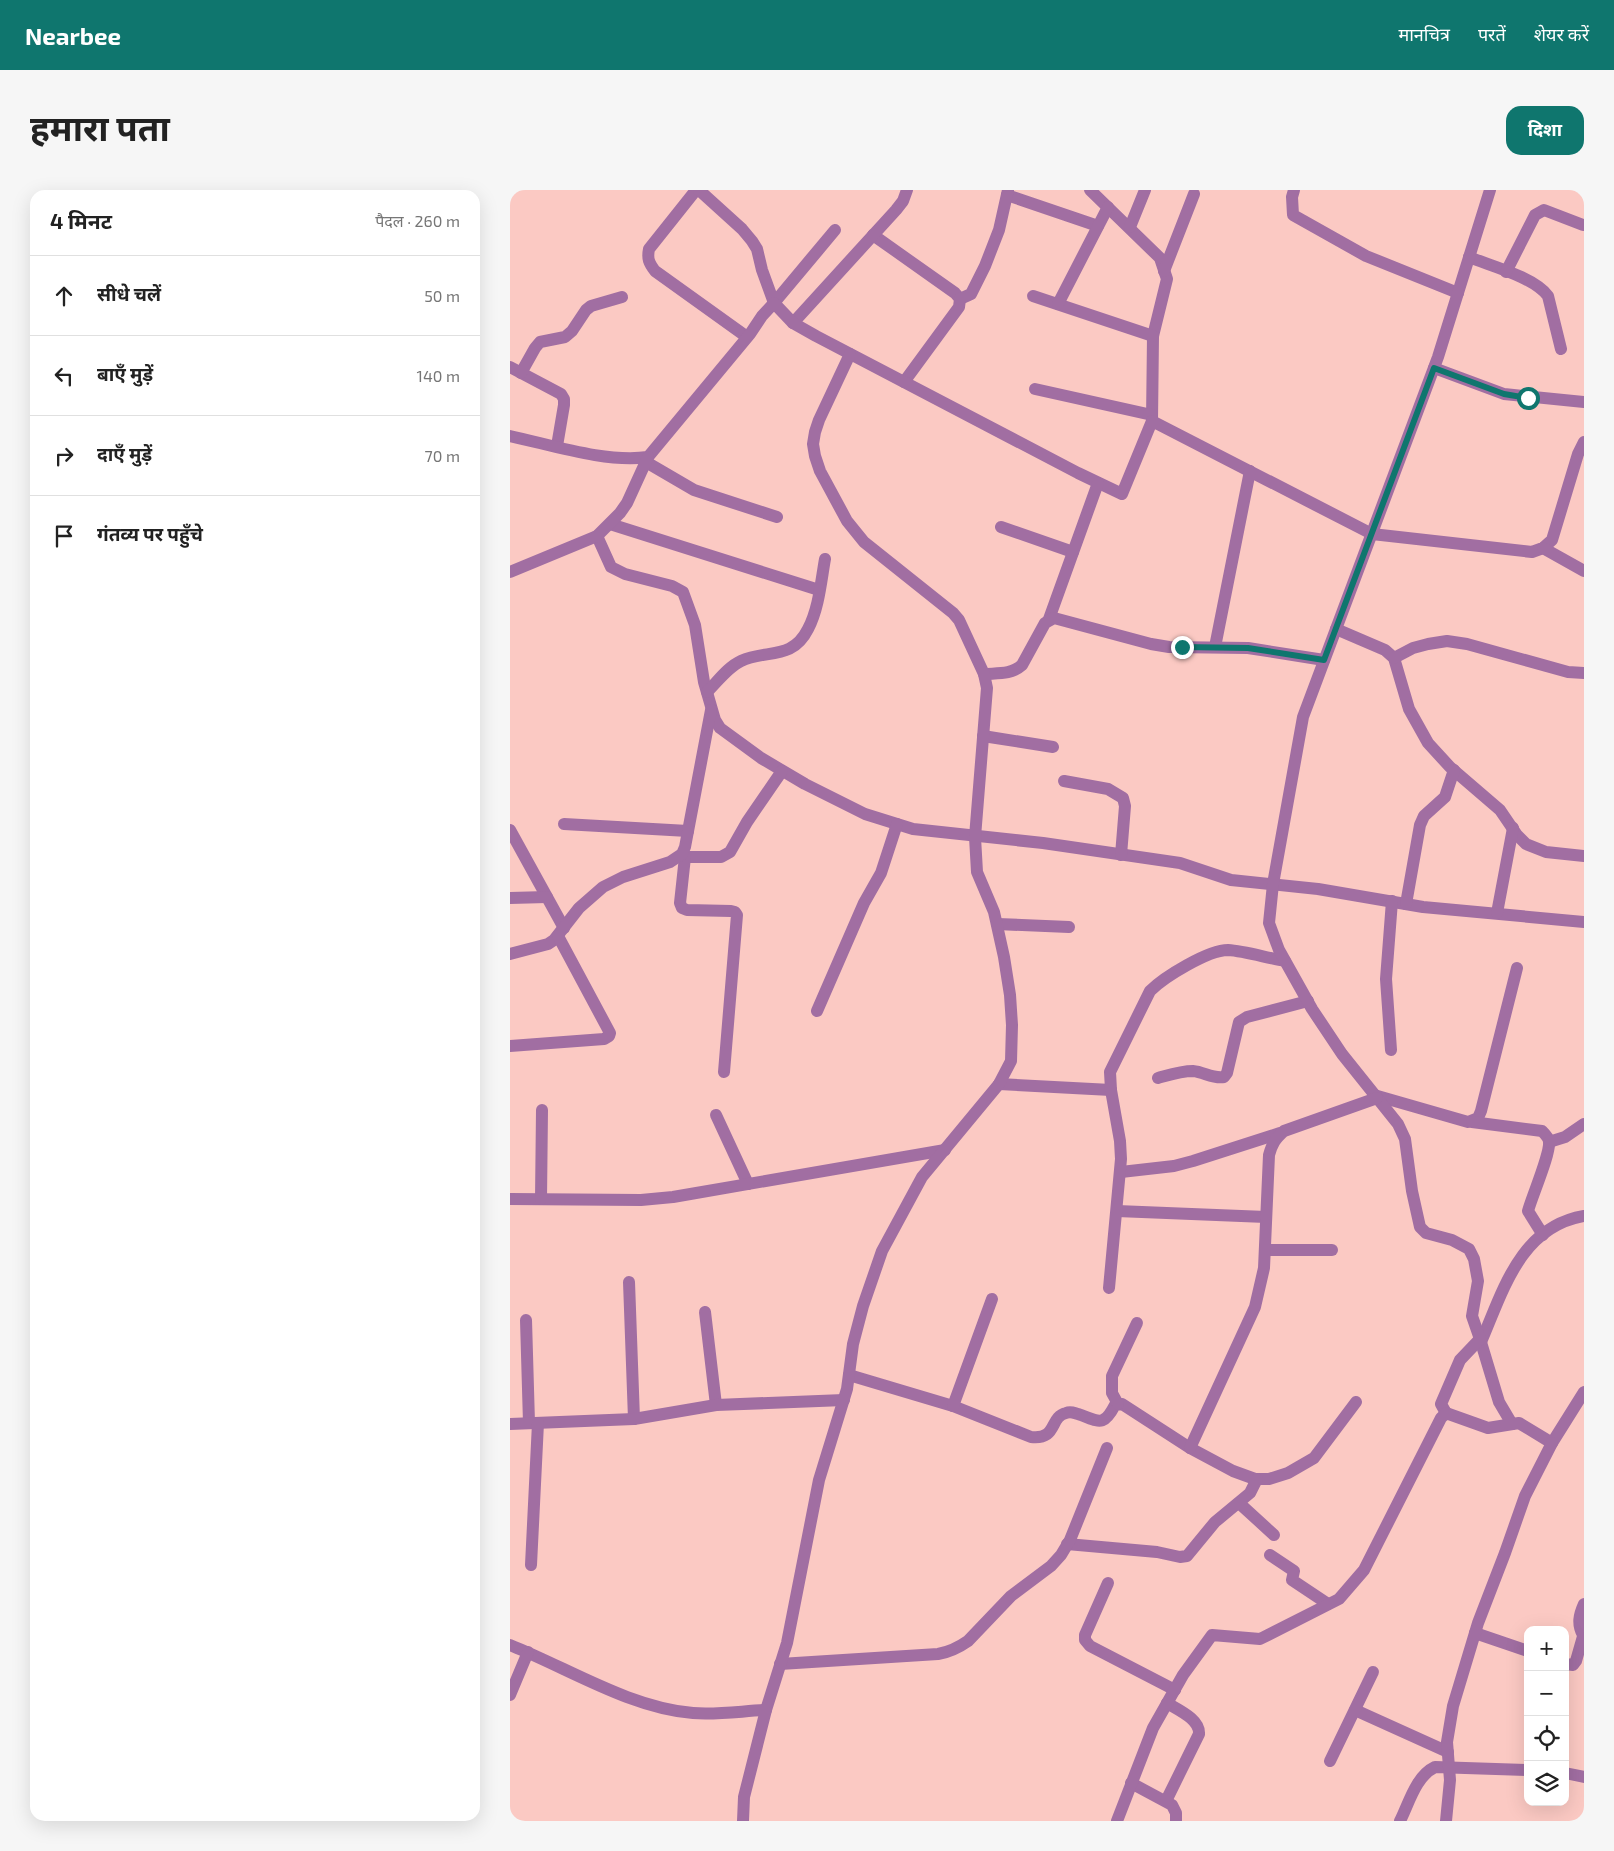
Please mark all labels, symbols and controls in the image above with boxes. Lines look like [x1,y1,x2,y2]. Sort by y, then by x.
text: Nearbee [25,21,121,50]
text: मानचित्र [1398,23,1450,45]
text: परतें [1478,23,1506,45]
text: शेयर करें [1534,23,1589,45]
text: हमारा पता [30,106,170,148]
button: दिशा [1506,106,1584,155]
text: 4 मिनट [50,208,112,233]
text: पैदल · 260 m [375,211,460,230]
icon: ahead [50,282,78,310]
text: सीधे चलें [97,282,161,305]
text: 50 m [424,286,460,305]
icon: left [50,362,78,390]
text: बाएँ मुड़ें [97,362,153,385]
text: 140 m [417,366,460,385]
route start [1517,387,1540,410]
icon: right [50,442,78,470]
text: दाएँ मुड़ें [97,442,152,465]
text: 70 m [425,446,460,465]
icon: arrive [50,522,78,550]
text: गंतव्य पर पहुँचे [97,522,203,545]
route end [1171,636,1194,659]
map controls [1524,1626,1569,1806]
button: + [1524,1626,1569,1671]
button: − [1524,1671,1569,1716]
button: locate [1524,1716,1569,1761]
button: layers [1524,1761,1569,1806]

